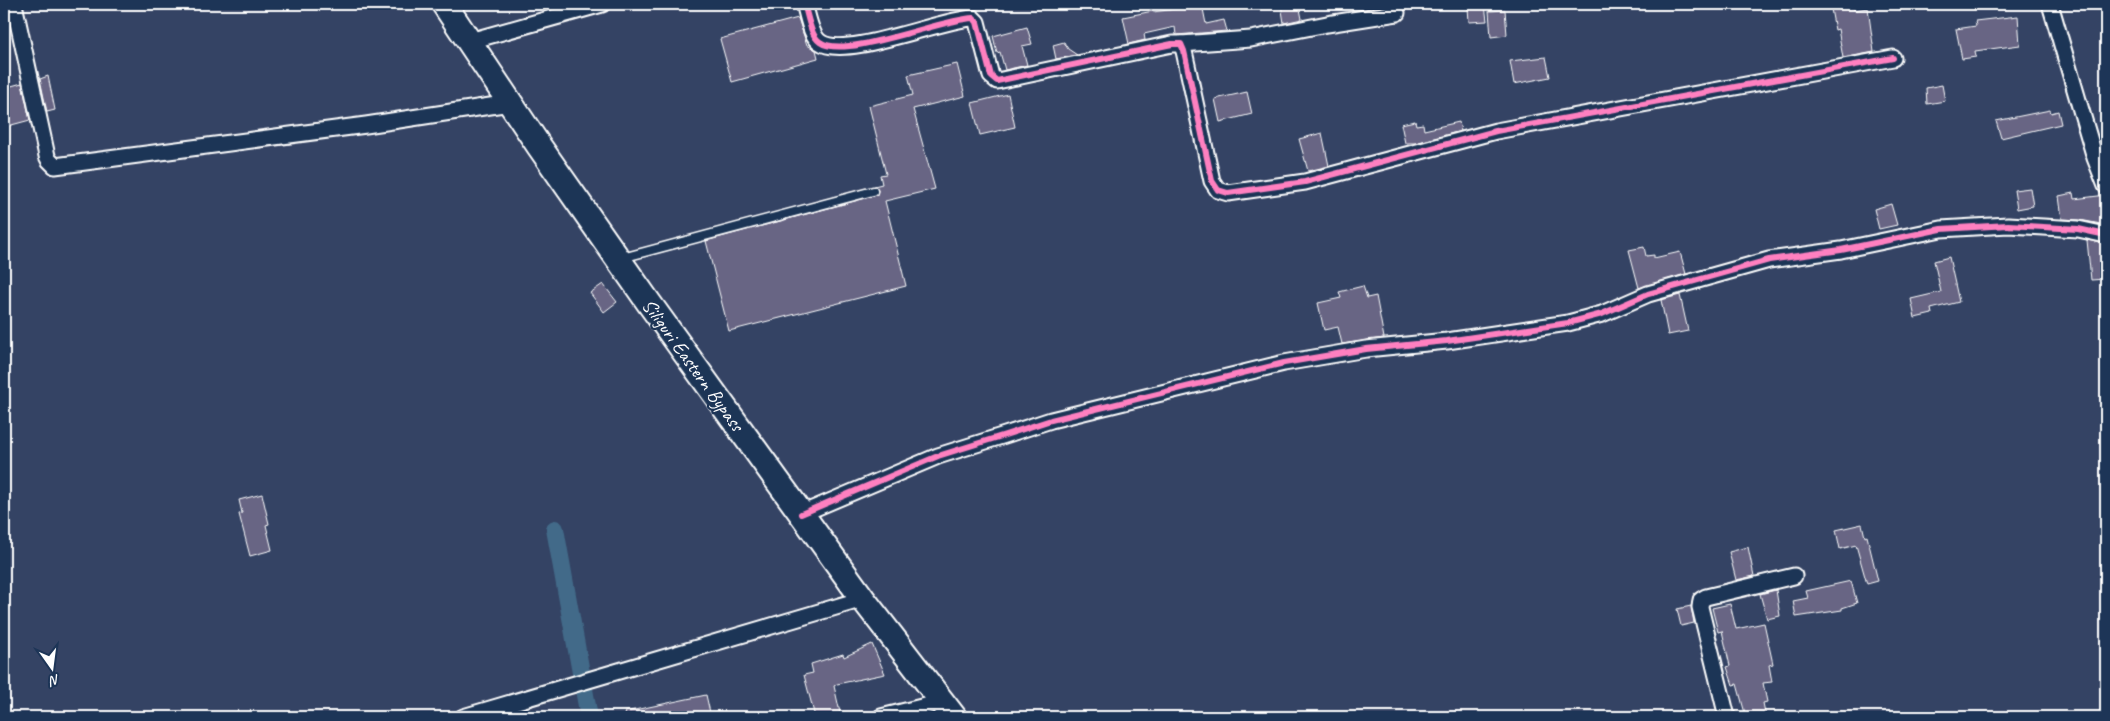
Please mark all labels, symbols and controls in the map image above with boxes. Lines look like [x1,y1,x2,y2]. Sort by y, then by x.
street label: Siliguri Eastern Bypass [636,294,751,438]
north arrow [28,644,78,694]
text: N [47,671,61,690]

